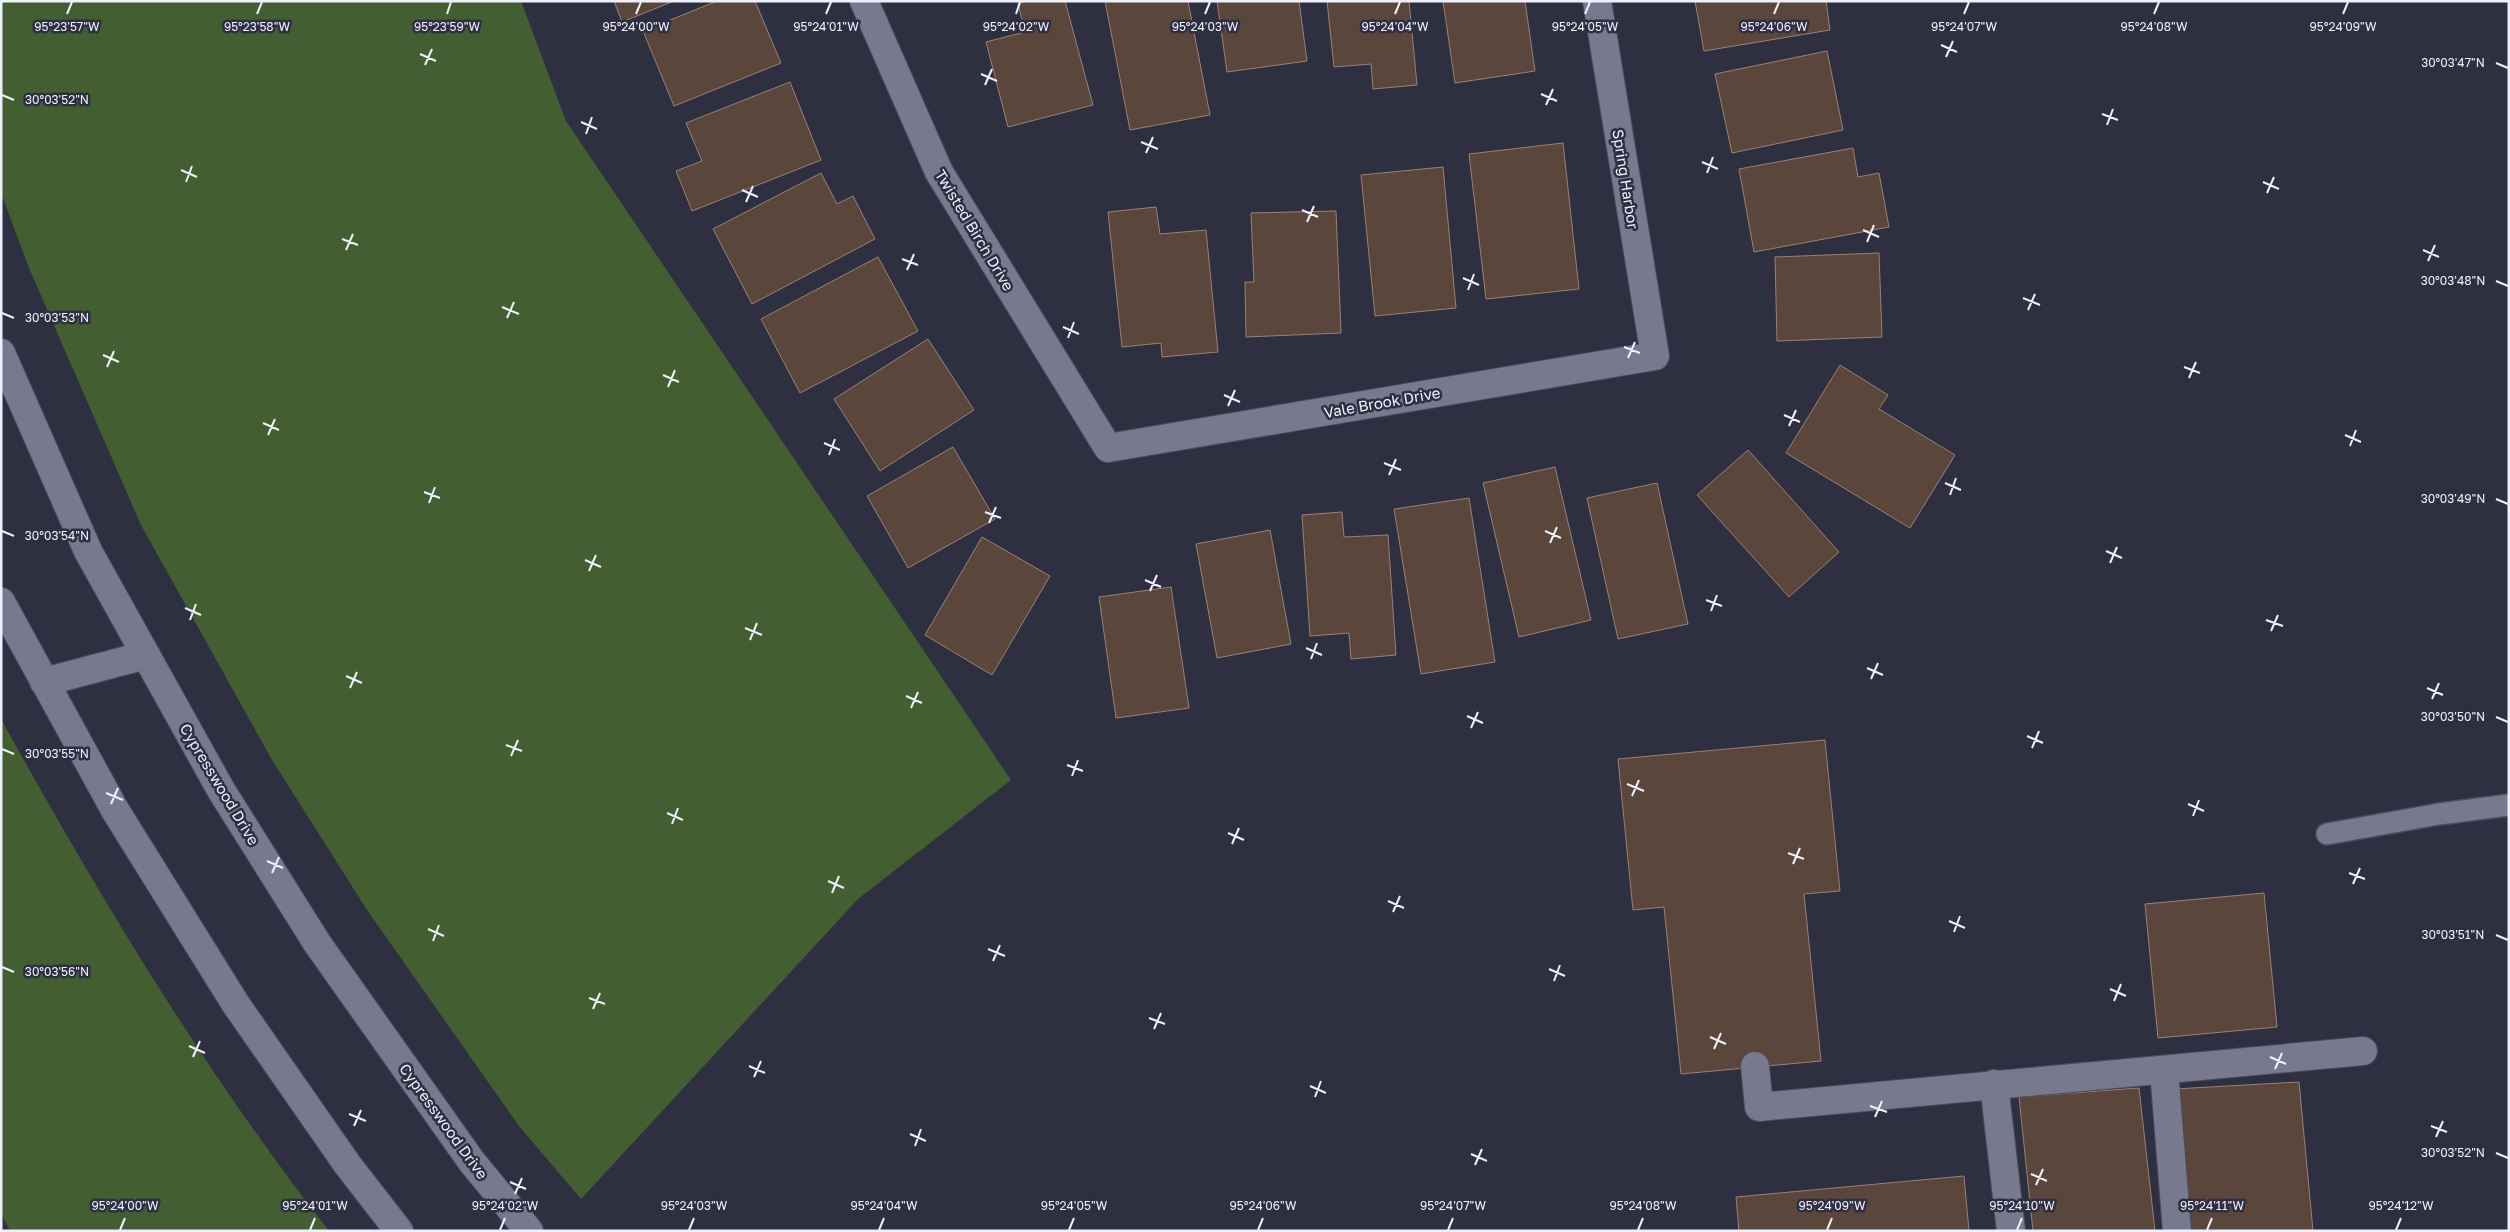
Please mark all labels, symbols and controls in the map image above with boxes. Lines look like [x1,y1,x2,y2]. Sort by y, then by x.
text: 95°23'57"W [34,19,100,34]
text: 95°23'58"W [224,19,291,34]
text: 95°23'59"W [414,19,481,34]
text: 95°24'00"W [602,19,670,34]
text: 95°24'01"W [793,19,859,34]
text: 95°24'02"W [983,19,1050,34]
text: 95°24'03"W [1172,19,1239,34]
text: 95°24'04"W [1361,19,1429,34]
text: 95°24'05"W [1552,19,1619,34]
text: 95°24'06"W [1741,19,1808,34]
text: 95°24'07"W [1931,19,1998,34]
text: 95°24'08"W [2120,19,2188,34]
text: 95°24'09"W [2310,19,2377,34]
text: 30°03'47"N [2421,55,2485,70]
text: 30°03'52"N [25,92,89,107]
street label: Spring Harbor [1609,128,1643,230]
street label: Twisted Birch Drive [932,166,1018,294]
text: 30°03'48"N [2421,273,2485,288]
text: 30°03'53"N [25,310,89,325]
street label: Vale Brook Drive [1322,383,1442,421]
text: 30°03'49"N [2421,491,2485,506]
text: 30°03'54"N [25,528,89,543]
text: 30°03'50"N [2421,709,2485,724]
street label: Cypresswood Drive [177,720,263,848]
text: 30°03'55"N [25,746,89,761]
text: 30°03'51"N [2422,927,2484,942]
text: 30°03'56"N [25,964,89,979]
street label: Cypresswood Drive [396,1060,492,1182]
text: 30°03'52"N [2421,1145,2485,1160]
text: 95°24'00"W [91,1198,159,1213]
text: 95°24'01"W [282,1198,348,1213]
text: 95°24'02"W [472,1198,539,1213]
text: 95°24'03"W [661,1198,728,1213]
text: 95°24'04"W [850,1198,918,1213]
text: 95°24'05"W [1041,1198,1108,1213]
text: 95°24'06"W [1230,1198,1297,1213]
text: 95°24'07"W [1420,1198,1487,1213]
text: 95°24'08"W [1609,1198,1677,1213]
text: 95°24'09"W [1799,1198,1866,1213]
text: 95°24'10"W [1989,1198,2055,1213]
text: 95°24'11"W [2180,1198,2244,1213]
text: 95°24'12"W [2368,1198,2434,1213]

